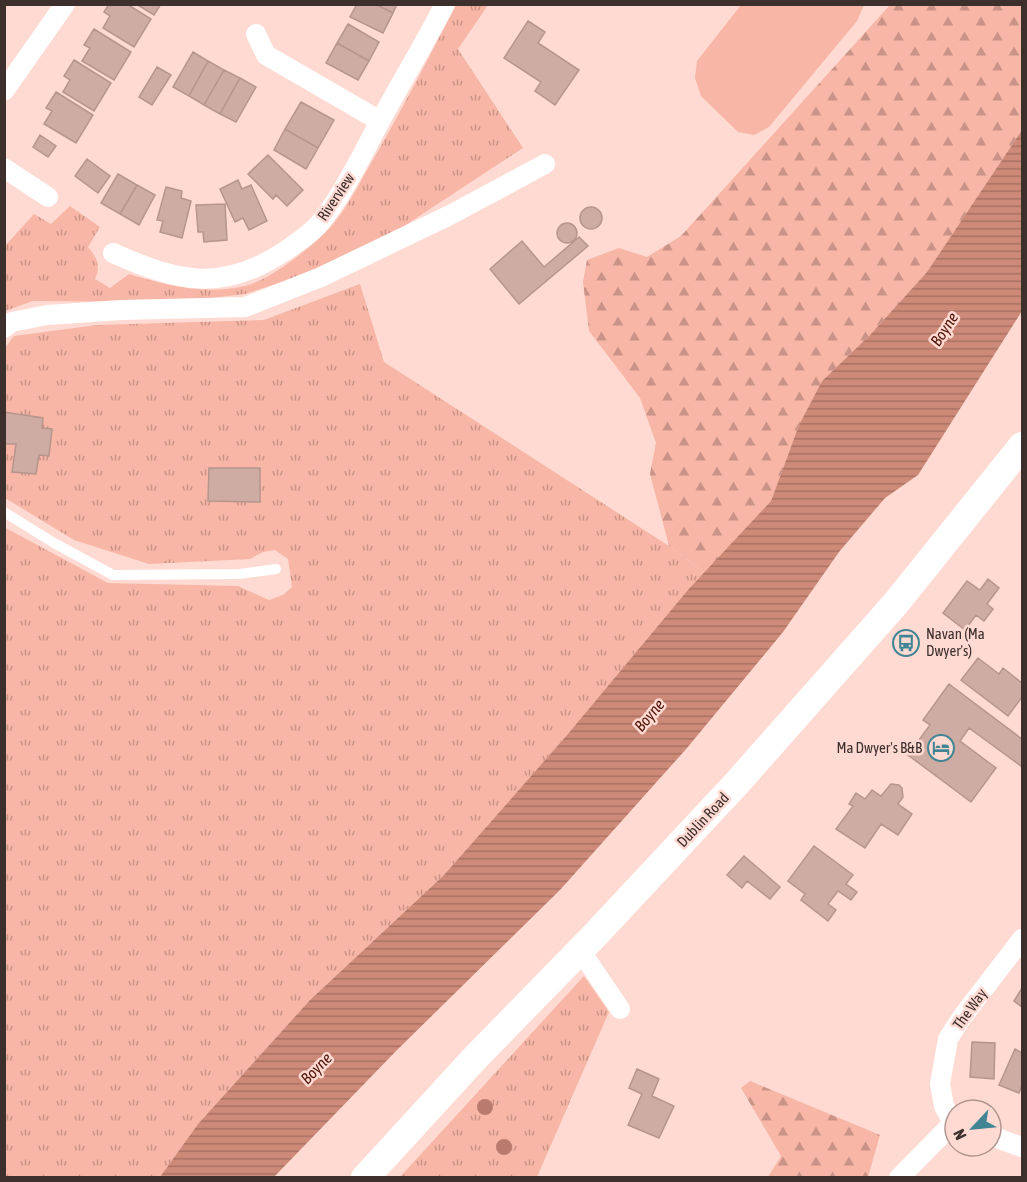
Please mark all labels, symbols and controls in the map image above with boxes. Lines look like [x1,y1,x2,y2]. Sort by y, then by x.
street label: Riverview [314,170,358,224]
water label: Boyne [926,309,962,350]
place label: Navan (Ma Dwyer's) [926,625,985,659]
bus stop icon: Navan (Ma Dwyer's) [891,628,921,658]
water label: Boyne [630,695,668,735]
hotel icon: Ma Dwyer's B&B [926,733,956,763]
place label: Ma Dwyer's B&B [836,739,922,756]
street label: Dublin Road [673,789,732,850]
street label: The Way [949,985,990,1032]
water label: Boyne [297,1049,336,1088]
north arrow [943,1098,1003,1158]
text: N [949,1126,970,1143]

